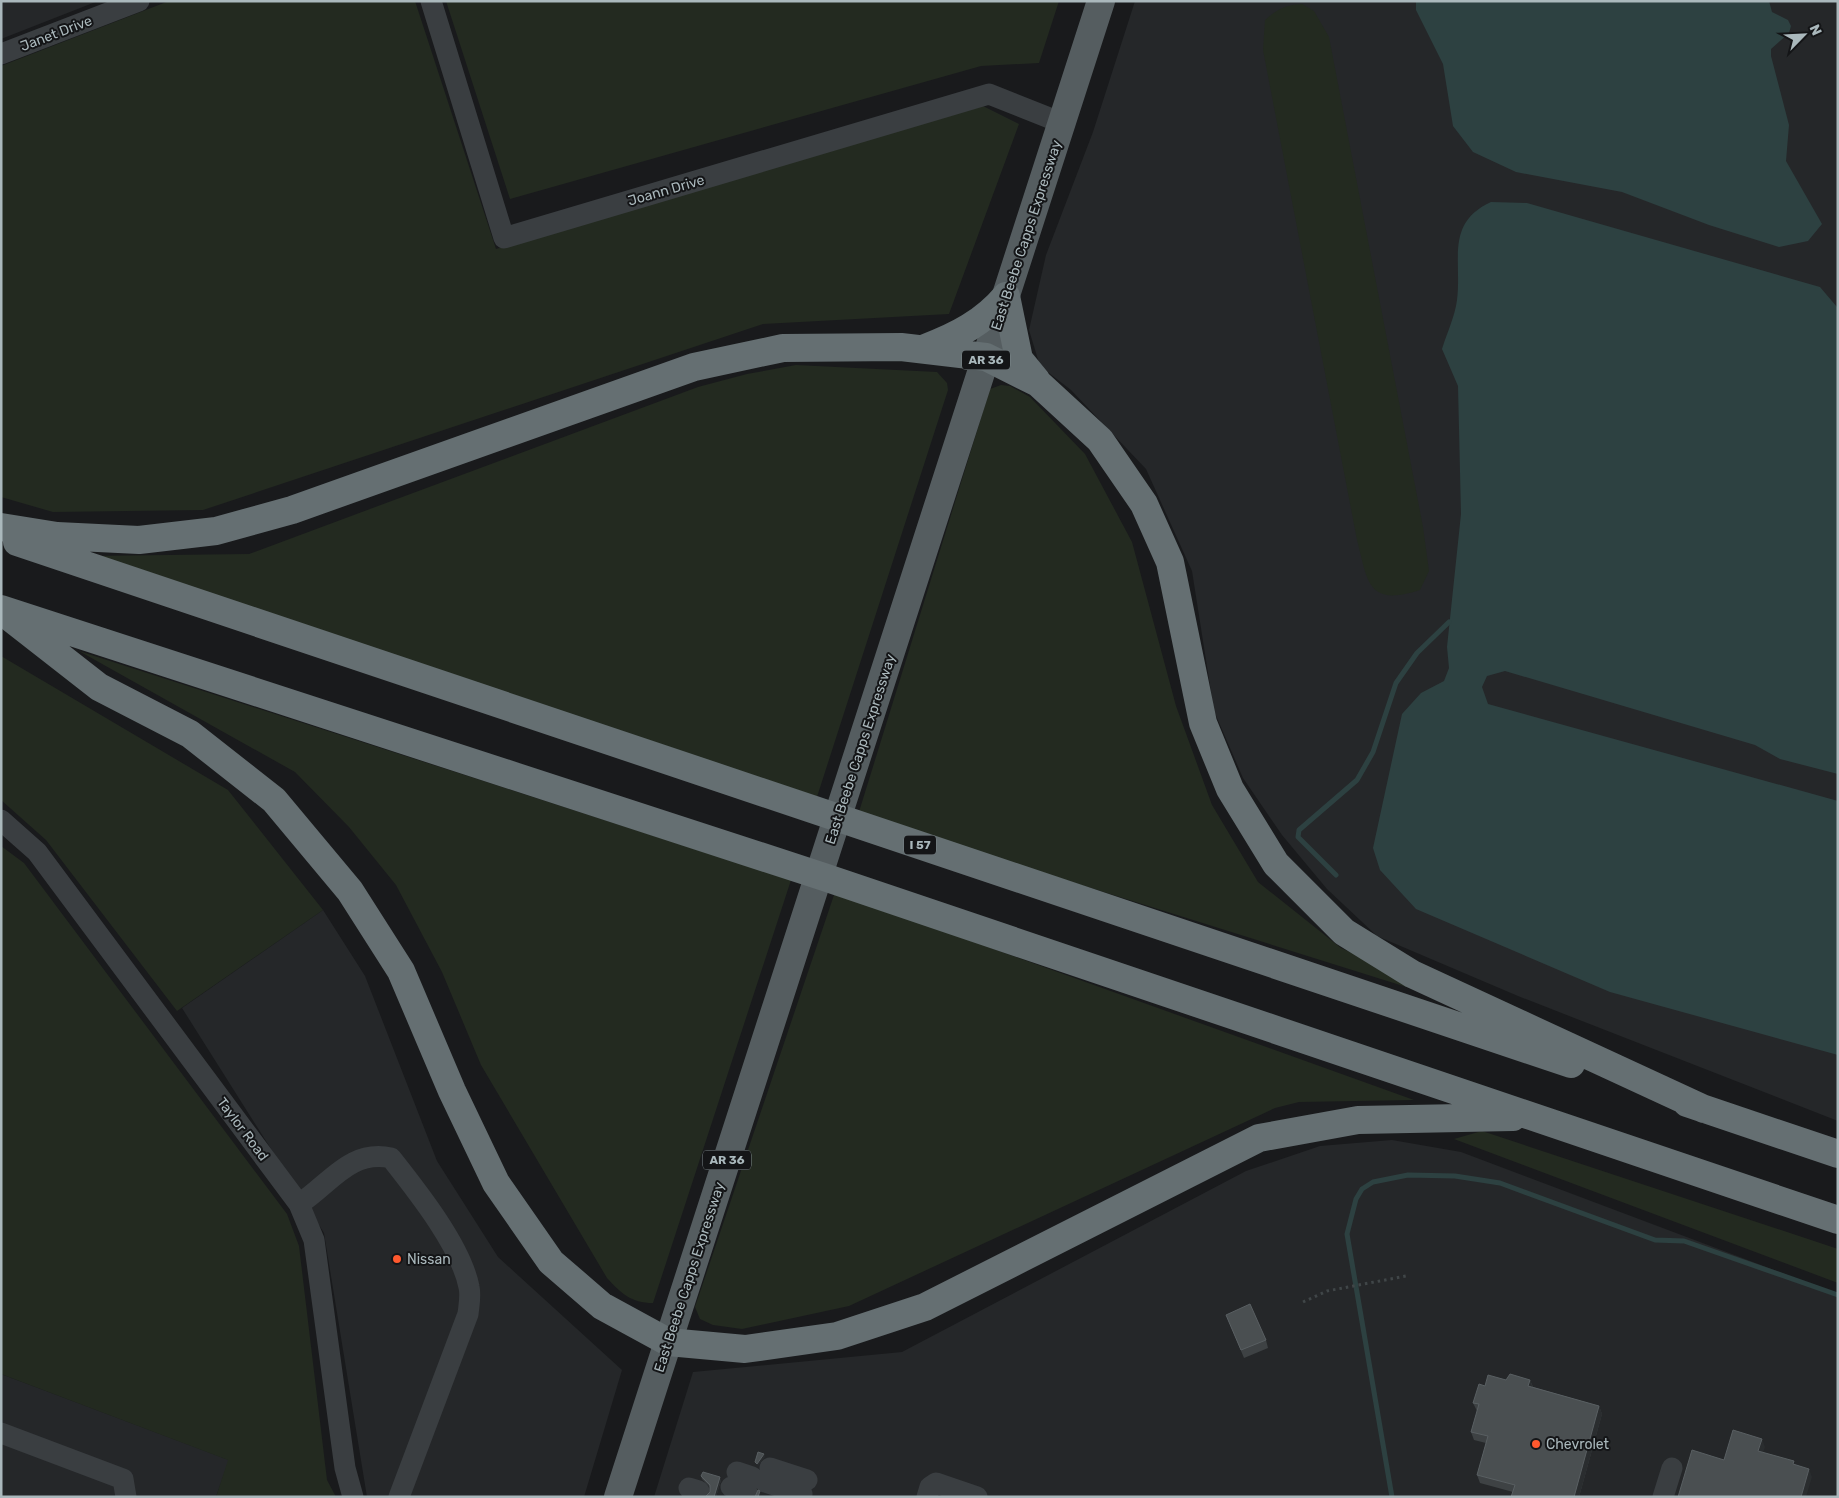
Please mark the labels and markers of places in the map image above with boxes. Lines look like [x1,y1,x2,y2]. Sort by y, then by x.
place label: Nissan [407,1251,451,1268]
marker: Nissan [391,1253,403,1265]
place label: Chevrolet [1546,1436,1610,1453]
marker: Chevrolet [1530,1438,1542,1450]

